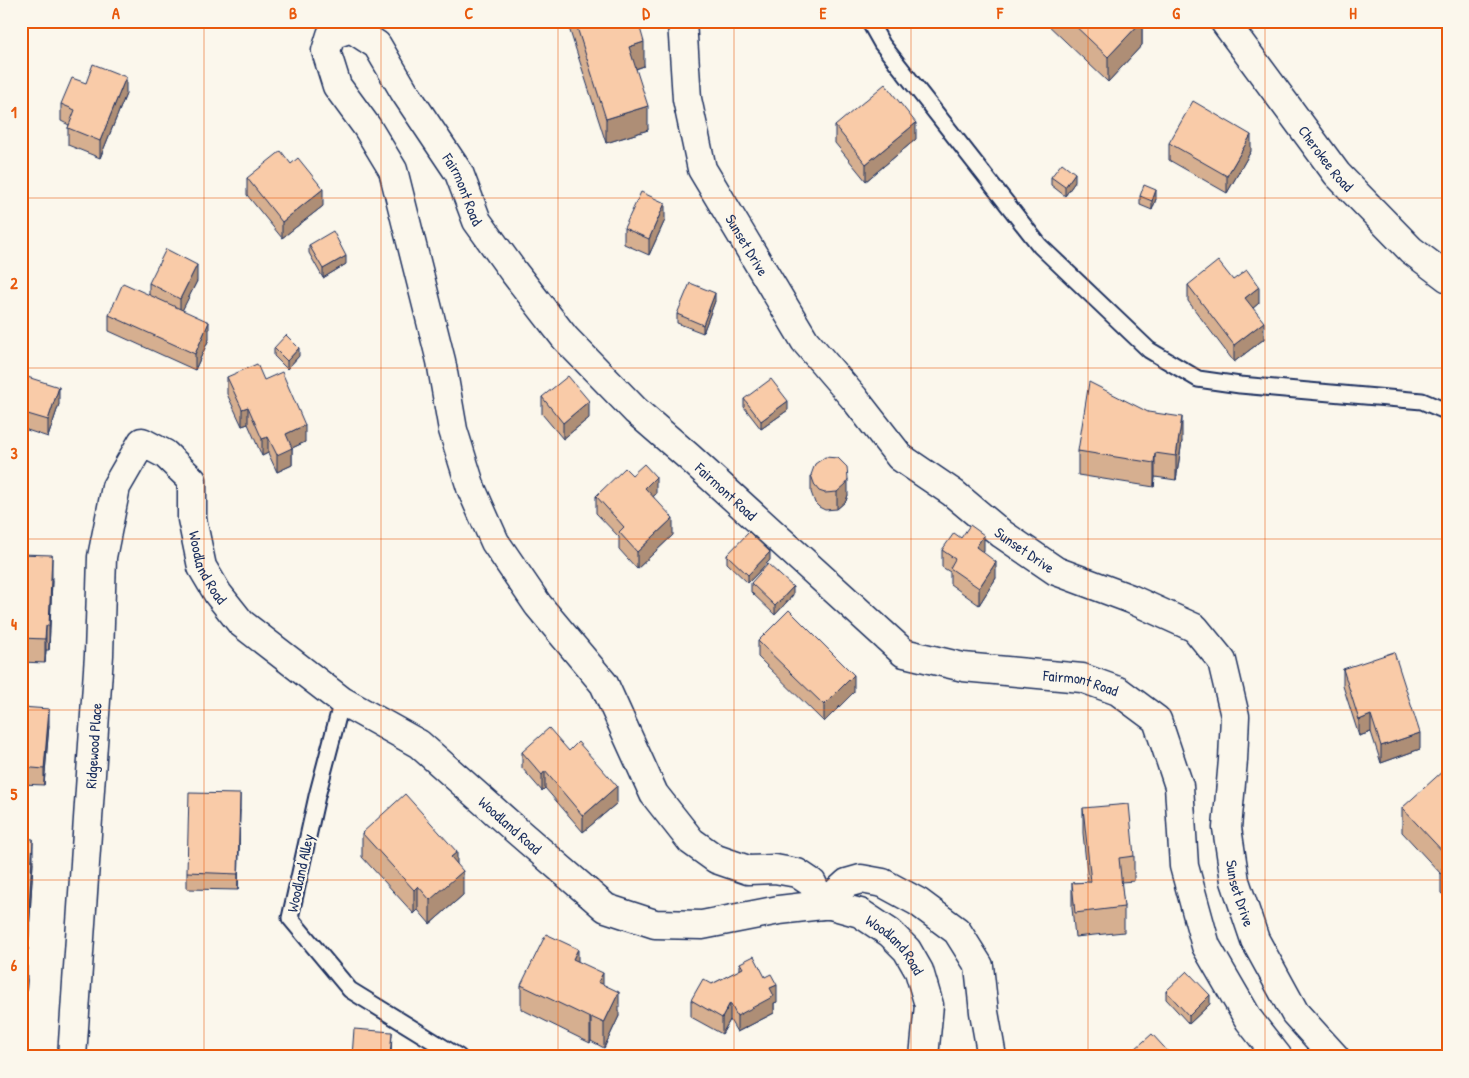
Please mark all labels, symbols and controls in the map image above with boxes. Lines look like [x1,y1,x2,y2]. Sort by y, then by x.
text: A [112,2,120,24]
text: B [289,2,297,24]
text: C [465,2,474,24]
text: D [642,2,650,24]
text: E [819,2,827,24]
text: F [996,2,1004,24]
text: G [1172,2,1180,24]
text: H [1349,2,1357,24]
text: 1 [11,101,17,123]
street label: Cherokee Road [1294,121,1359,196]
street label: Fairmont Road [437,148,488,230]
street label: Sunset Drive [721,210,774,279]
text: 2 [10,272,18,294]
text: 3 [10,442,18,464]
street label: Fairmont Road [690,457,762,525]
street label: Sunset Drive [990,522,1059,578]
street label: Woodland Road [184,529,232,608]
text: 4 [11,613,17,635]
street label: Fairmont Road [1041,664,1121,701]
street label: Ridgewood Place [80,702,106,789]
text: 5 [11,783,18,805]
street label: Woodland Road [474,791,547,859]
street label: Woodland Alley [281,832,319,914]
street label: Sunset Drive [1221,858,1260,929]
street label: Woodland Road [862,909,929,979]
text: 6 [11,954,18,976]

